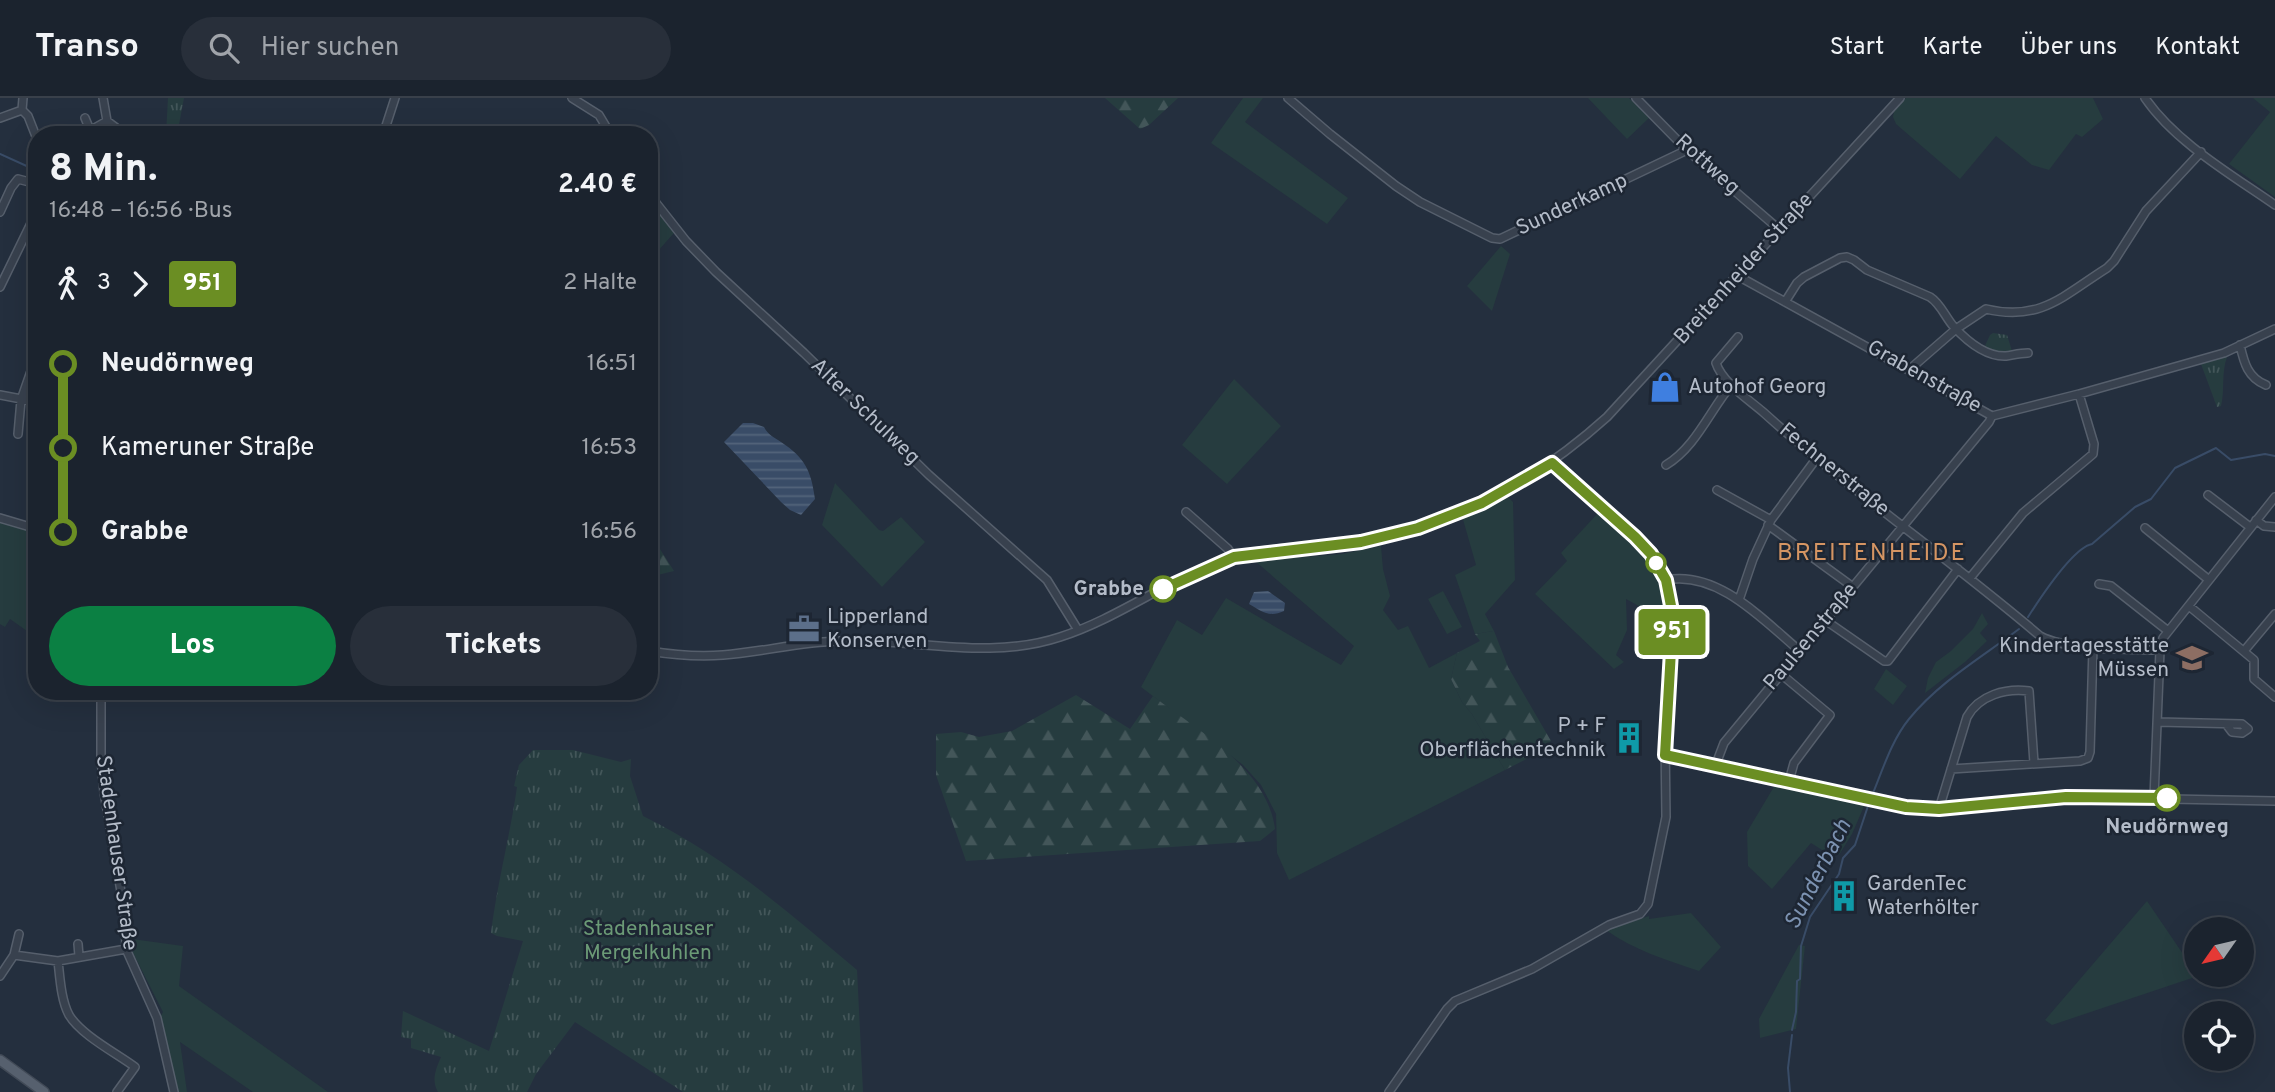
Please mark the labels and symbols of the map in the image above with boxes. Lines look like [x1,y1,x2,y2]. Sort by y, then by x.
street label: Rottweg [1669,129,1745,201]
street label: Sunderkamp [1512,167,1632,243]
street label: Breitenheider Straße [1669,187,1819,351]
street label: Grabenstraße [1862,334,1986,420]
street label: Alter Schulweg [804,353,926,471]
shop icon: Autohof Georg [1648,370,1682,404]
place label: Autohof Georg [1688,374,1826,401]
street label: Fechnerstraße [1773,417,1895,523]
district label: BREITENHEIDE [1777,539,1967,569]
unlabelled marker [1646,553,1666,573]
place label: Grabbe [1073,576,1144,603]
marker: Grabbe [1150,576,1176,602]
street label: Paulsenstraße [1758,578,1864,696]
place label: Lipperland Konserven [827,604,928,655]
line badge: 951 [1632,609,1712,655]
office icon: Lipperland Konserven [787,612,821,646]
place label: Kindertagesstätte Müssen [1999,633,2169,684]
school or university icon: Kindertagesstätte Müssen [2175,641,2209,675]
place label: P + F Oberflächentechnik [1419,713,1606,764]
building icon: P + F Oberflächentechnik [1612,721,1646,755]
street label: Stadenhauser Straße [89,754,143,952]
marker: Neudörnweg [2154,785,2180,811]
place label: Neudörnweg [2105,814,2229,841]
water label: Sunderbach [1779,815,1859,935]
place label: GardenTec Waterhölter [1867,871,1979,922]
building icon: GardenTec Waterhölter [1827,879,1861,913]
park label: Stadenhauser Mergelkuhlen [583,916,713,967]
north arrow [2184,917,2254,987]

